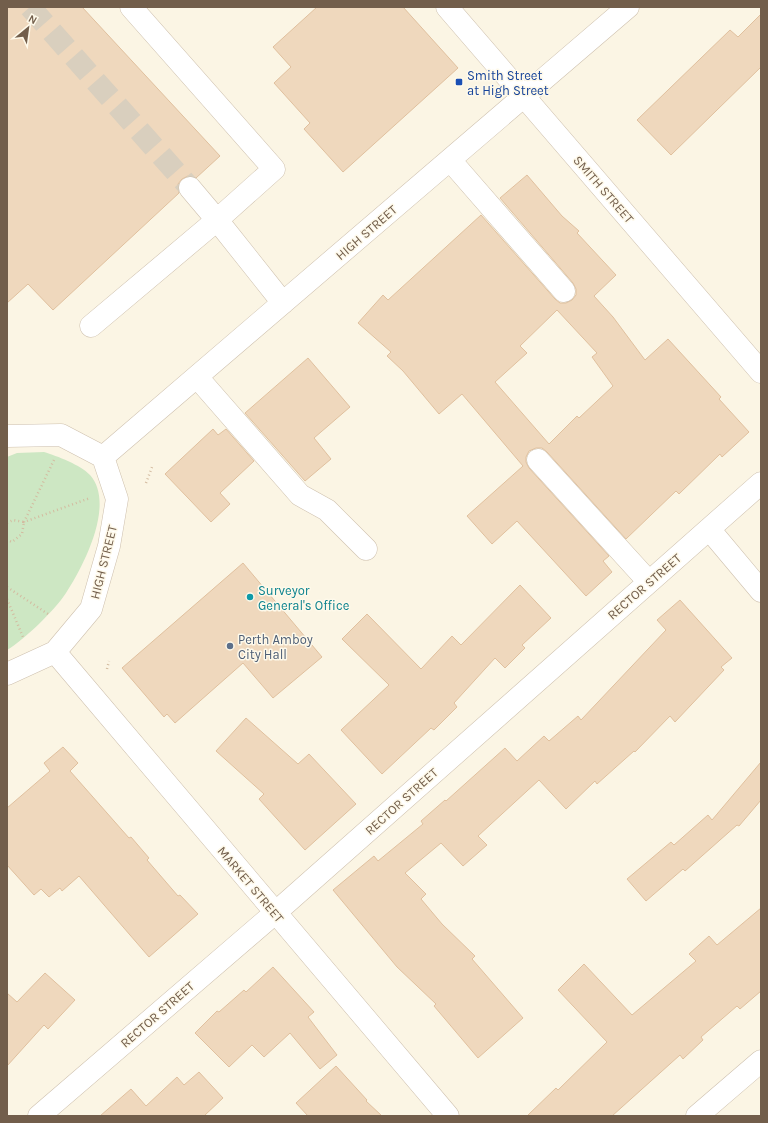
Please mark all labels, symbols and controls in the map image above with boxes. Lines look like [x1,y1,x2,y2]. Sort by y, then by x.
north arrow [8,8,48,48]
text: N [26,12,39,27]
place label: Smith Street at High Street [467,68,549,98]
marker: Smith Street at High Street [454,77,464,87]
street label: SMITH STREET [570,153,637,226]
street label: HIGH STREET [333,201,400,263]
street label: HIGH STREET [87,523,120,601]
street label: RECTOR STREET [604,550,685,622]
place label: Surveyor General's Office [258,583,350,613]
marker: Surveyor General's Office [245,592,255,602]
place label: Perth Amboy City Hall [238,632,313,662]
marker: Perth Amboy City Hall [225,641,235,651]
street label: RECTOR STREET [362,764,441,838]
street label: MARKET STREET [214,843,287,926]
street label: RECTOR STREET [117,978,198,1050]

